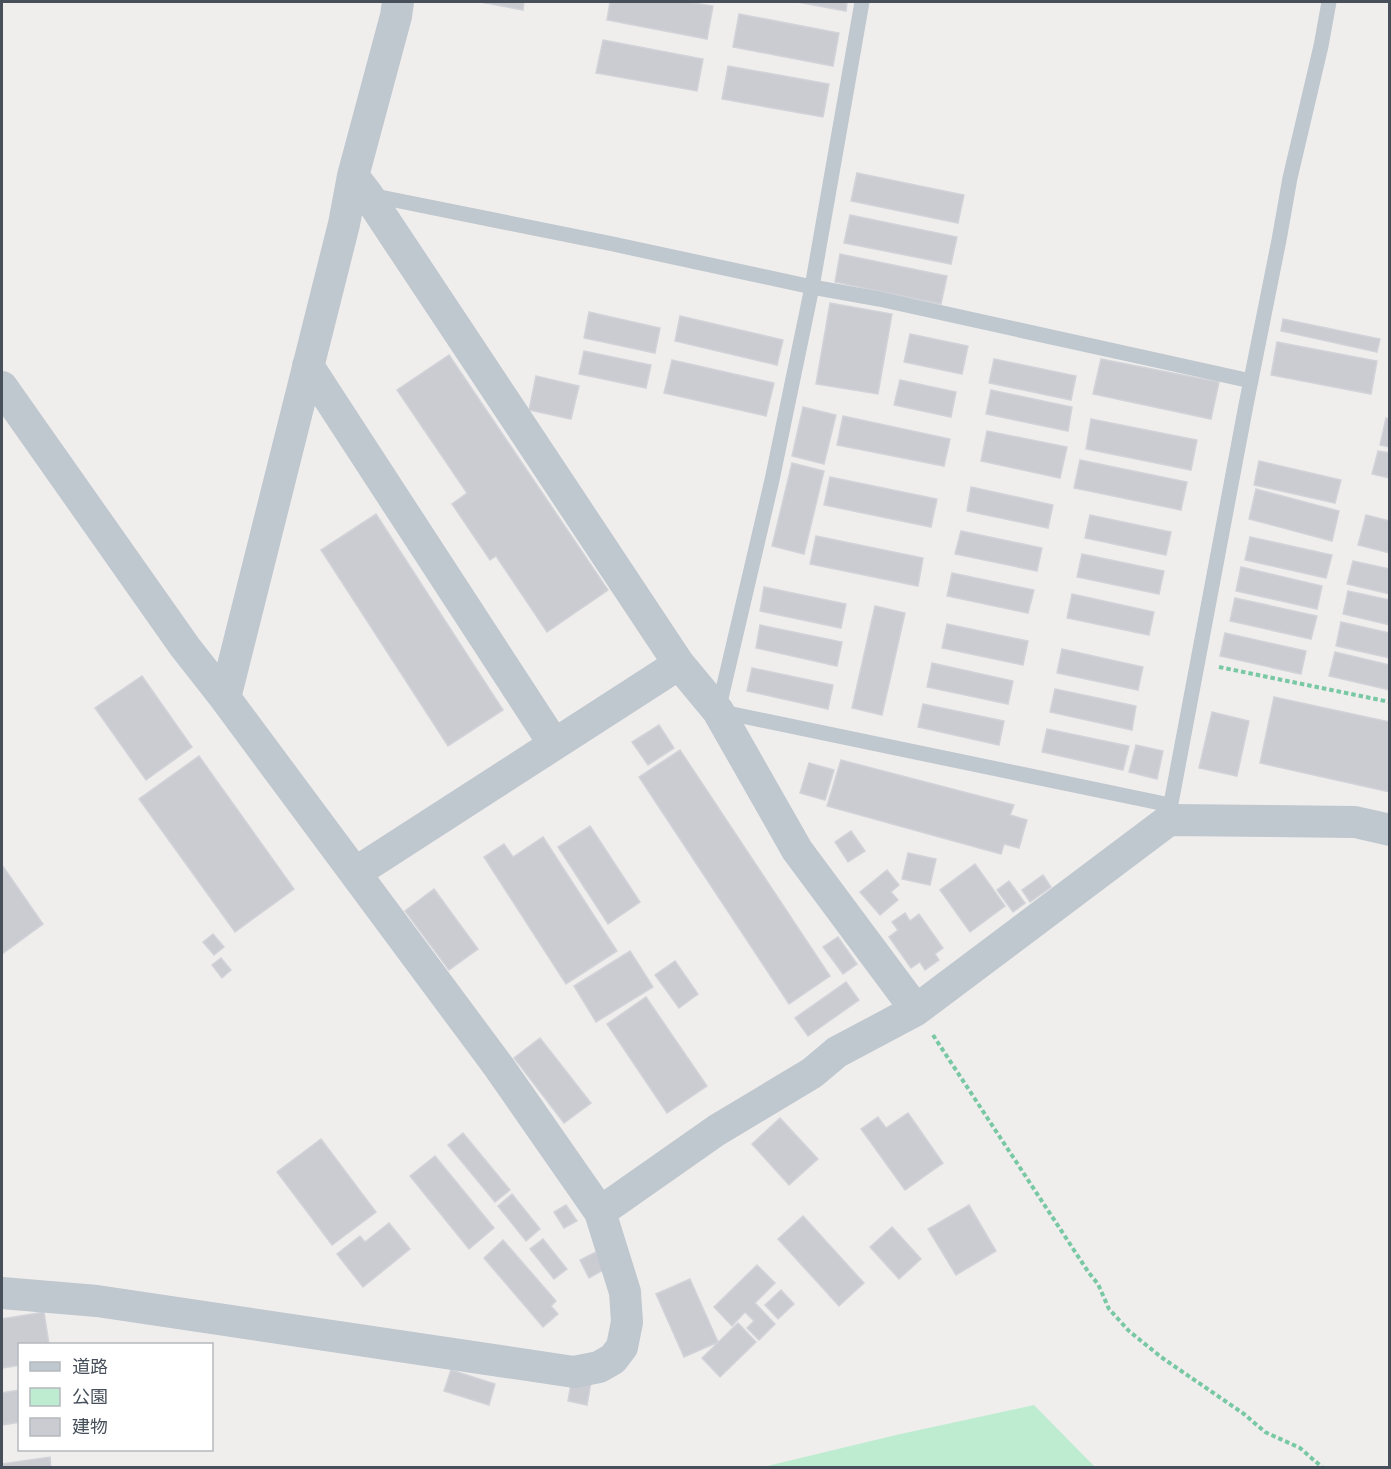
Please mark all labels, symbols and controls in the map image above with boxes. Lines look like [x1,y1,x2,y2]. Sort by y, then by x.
legend [18,1343,213,1451]
text: 道路 [72,1356,108,1378]
text: 公園 [72,1386,108,1408]
text: 建物 [72,1416,108,1438]

